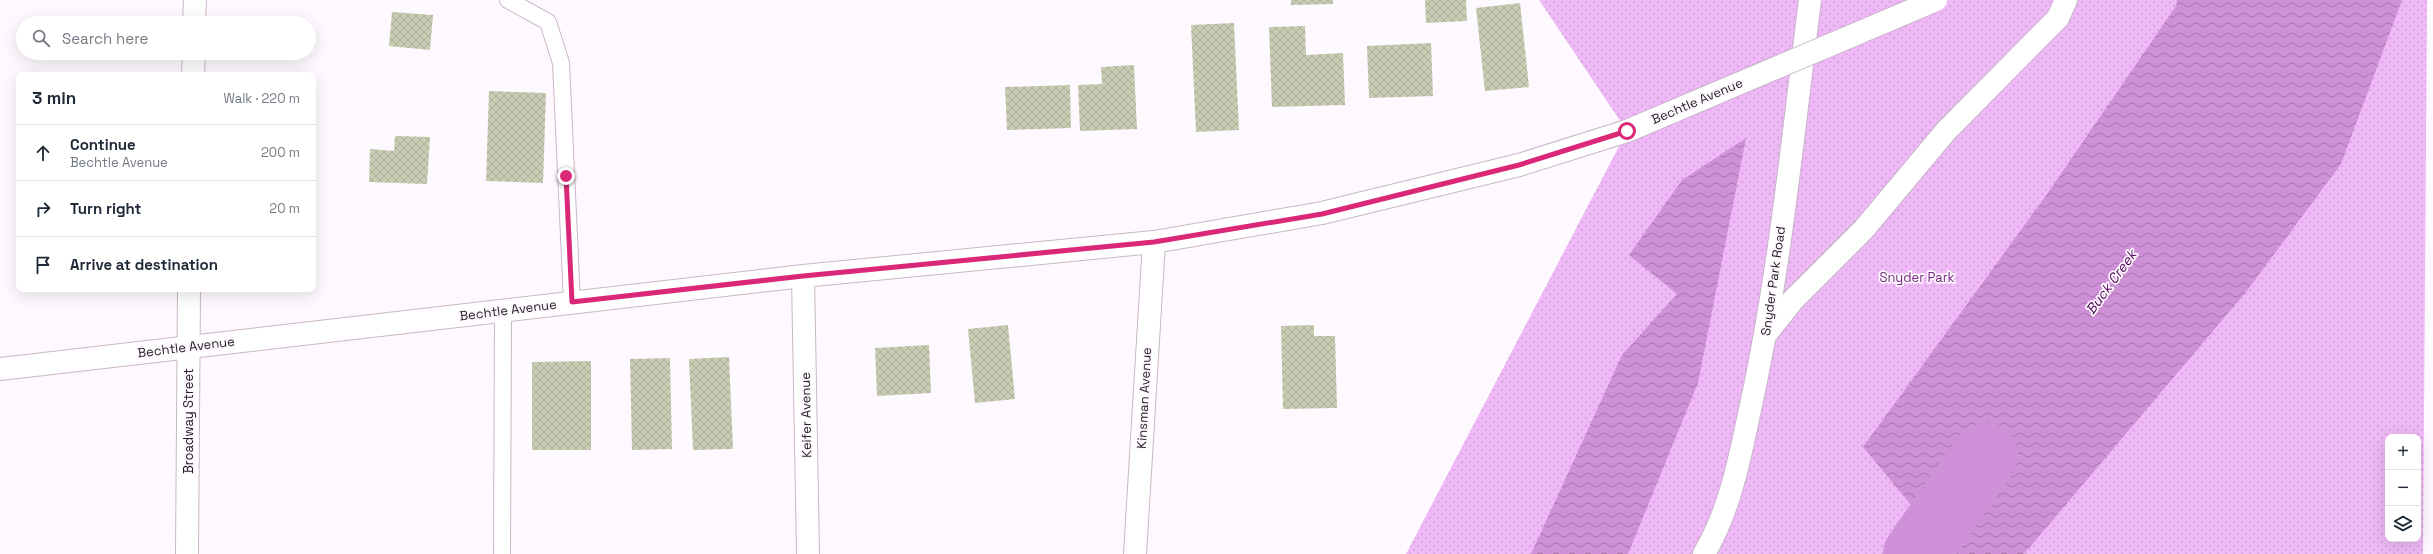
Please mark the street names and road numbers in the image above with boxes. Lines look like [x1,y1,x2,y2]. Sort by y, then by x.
street label: Bechtle Avenue [1649,74,1745,128]
street label: Snyder Park Road [1757,225,1789,337]
street label: Bechtle Avenue [458,296,558,324]
street label: Bechtle Avenue [136,333,236,361]
street label: Kinsman Avenue [1133,347,1155,449]
street label: Broadway Street [180,368,197,474]
street label: Keifer Avenue [797,372,815,458]

